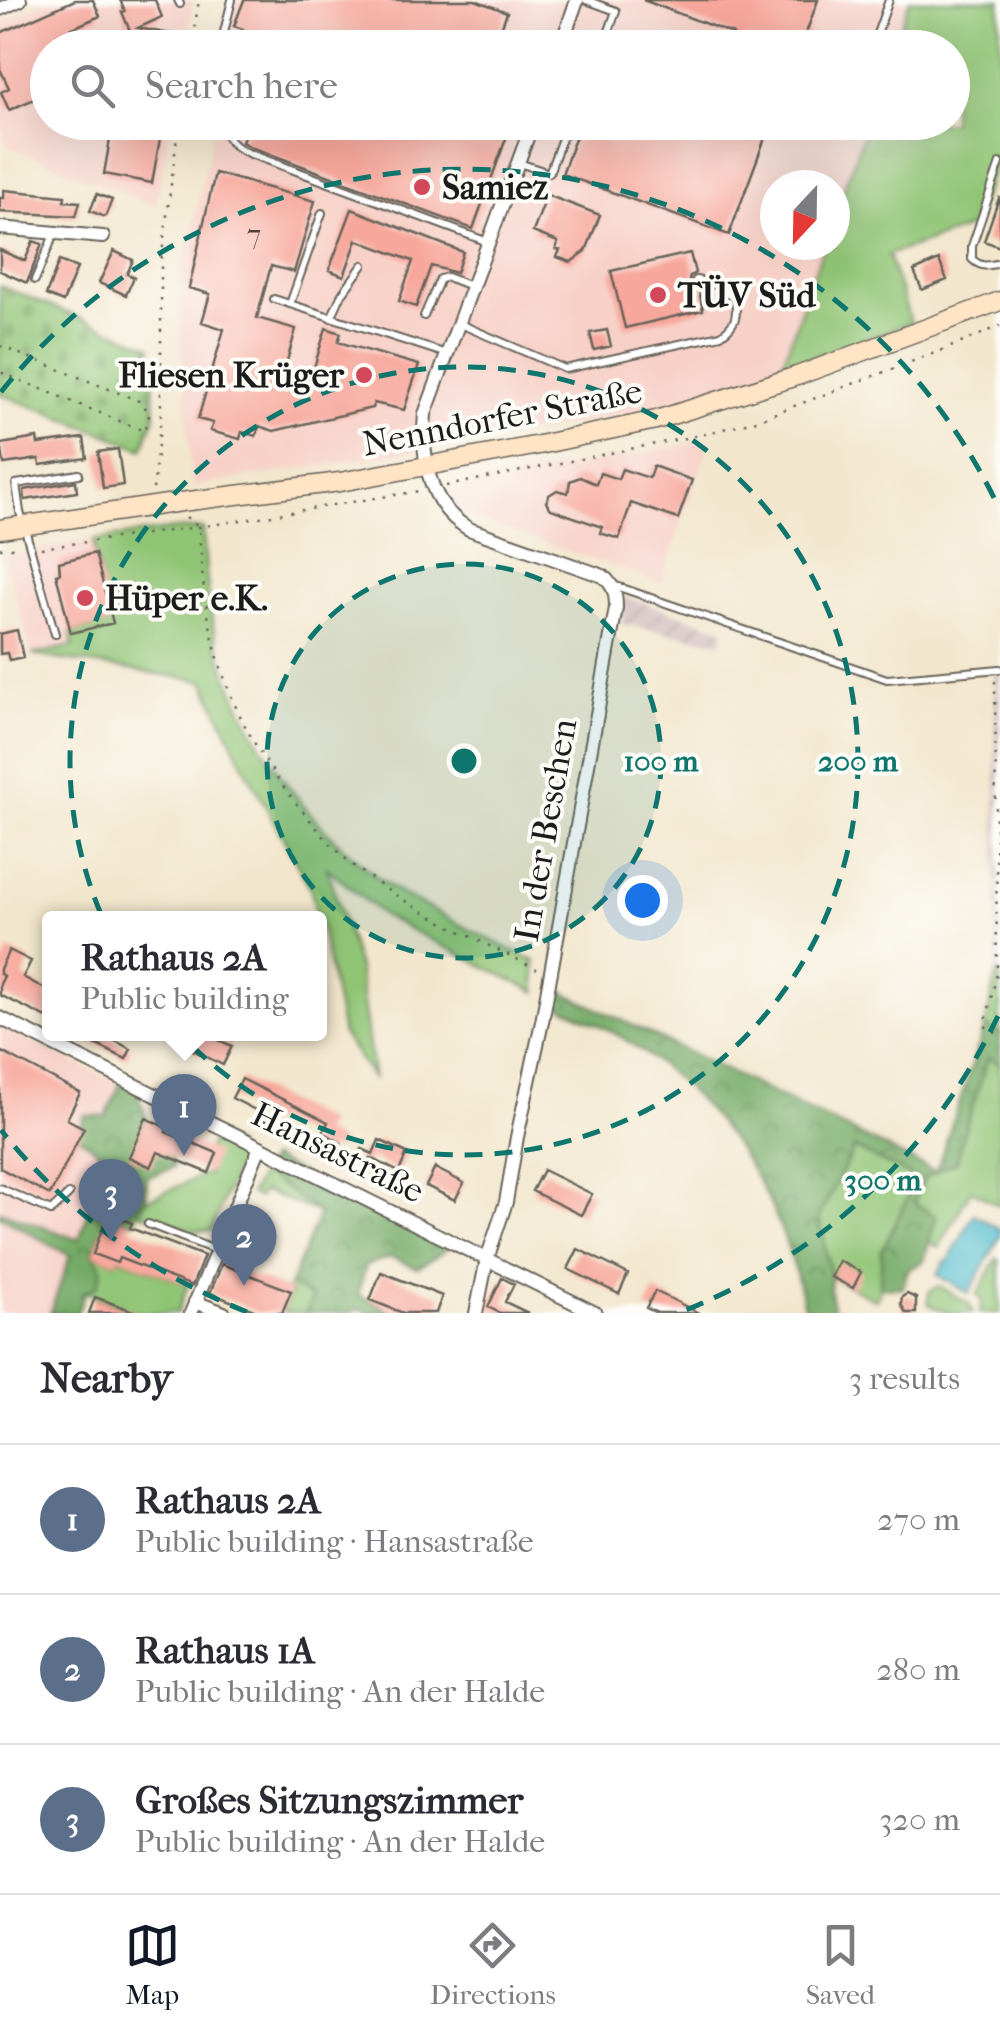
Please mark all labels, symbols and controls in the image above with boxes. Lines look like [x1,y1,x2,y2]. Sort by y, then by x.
search box [30,30,970,140]
icon: search [65,58,120,113]
text: Search here [145,63,338,108]
place label: Samiez [442,167,549,208]
north arrow [760,170,850,260]
marker: Samiez [411,176,433,198]
house number: 7 [247,217,261,252]
place label: TÜV Süd [677,274,816,316]
marker: TÜV Süd [647,284,669,306]
place label: Fliesen Krüger [119,355,345,396]
marker: Fliesen Krüger [353,364,375,386]
street label: Nenndorfer Straße [359,370,645,465]
place label: Hüper e.K. [105,578,268,619]
marker: Hüper e.K. [74,587,96,609]
street label: In der Beschen [506,715,585,945]
centre of rings [446,743,482,779]
text: 100 m [623,744,700,779]
text: 200 m [818,744,899,779]
your location [617,875,668,926]
popup [42,911,327,1041]
text: Rathaus 2A [80,935,266,980]
text: Public building [80,980,289,1017]
pin: 1 [152,1074,216,1156]
street label: Hansastraße [245,1093,430,1212]
pin: 3 [78,1158,144,1241]
text: 300 m [845,1163,922,1198]
pin: 2 [212,1204,276,1286]
text: Nearby [40,1354,172,1403]
text: 3 results [849,1360,960,1397]
text: Rathaus 2A [135,1478,321,1523]
text: 1 [67,1501,78,1538]
text: 270 m [877,1501,960,1538]
text: Public building · Hansastraße [135,1523,534,1560]
text: Rathaus 1A [135,1628,315,1673]
text: 2 [64,1651,81,1688]
text: 280 m [876,1651,960,1688]
text: Public building · An der Halde [135,1673,545,1710]
text: Großes Sitzungszimmer [135,1778,523,1823]
text: 3 [66,1801,79,1838]
text: 320 m [879,1801,960,1838]
text: Public building · An der Halde [135,1823,545,1860]
tab: Map [125,1918,180,2011]
tab: Directions [430,1918,556,2011]
tab: Saved [806,1918,875,2011]

